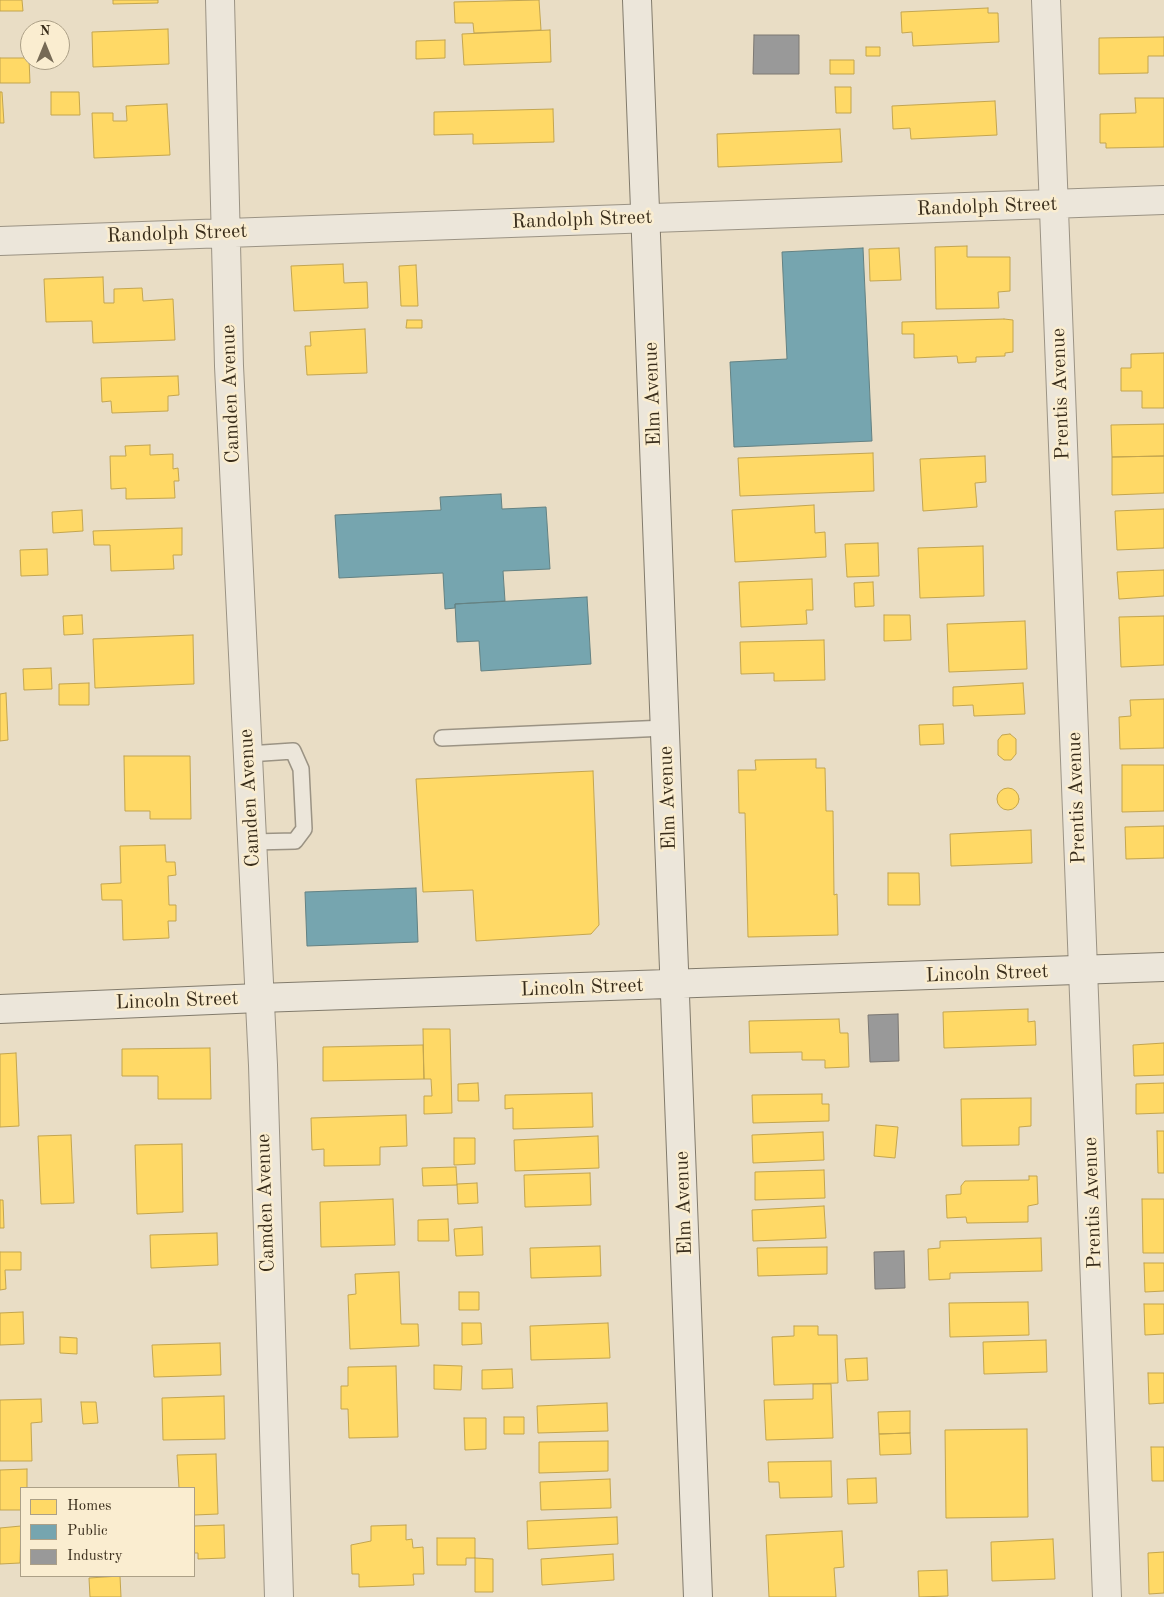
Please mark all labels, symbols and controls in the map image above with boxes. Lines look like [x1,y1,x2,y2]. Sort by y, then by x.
north arrow [20,20,70,70]
text: N [40,24,50,38]
street label: Randolph Street [916,193,1058,221]
street label: Randolph Street [511,206,653,234]
street label: Randolph Street [106,220,248,248]
street label: Camden Avenue [217,324,245,464]
street label: Prentis Avenue [1047,328,1075,460]
street label: Elm Avenue [639,342,667,446]
street label: Camden Avenue [234,728,266,868]
street label: Prentis Avenue [1063,732,1091,864]
street label: Elm Avenue [654,746,682,850]
street label: Lincoln Street [925,960,1049,988]
street label: Lincoln Street [520,974,644,1002]
street label: Lincoln Street [115,987,239,1015]
street label: Camden Avenue [252,1133,280,1273]
street label: Prentis Avenue [1079,1137,1107,1269]
street label: Elm Avenue [670,1151,698,1255]
legend [20,1487,195,1577]
text: Homes [67,1499,112,1514]
text: Public [67,1524,108,1539]
text: Industry [67,1549,123,1564]

